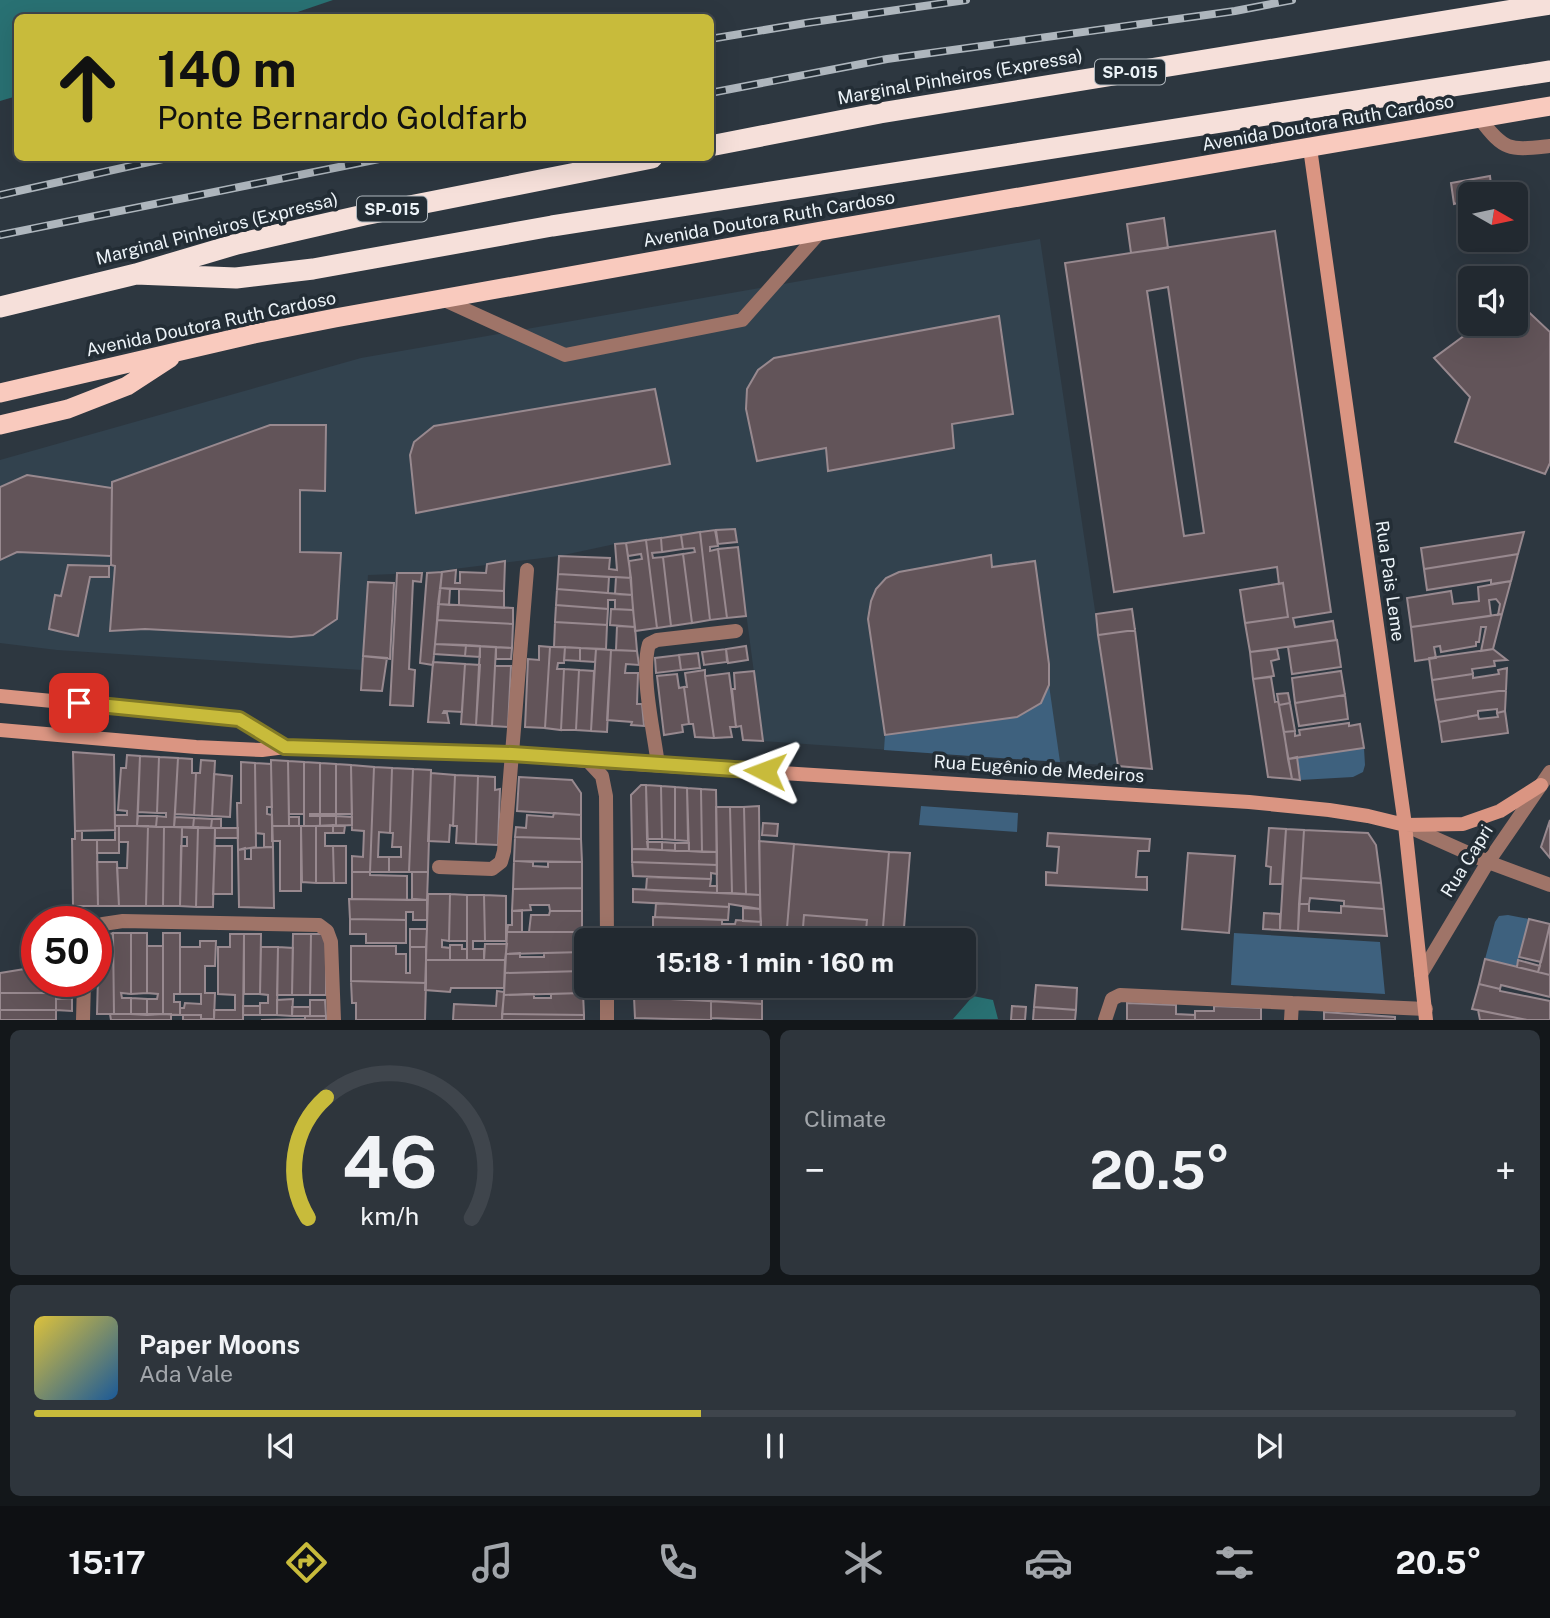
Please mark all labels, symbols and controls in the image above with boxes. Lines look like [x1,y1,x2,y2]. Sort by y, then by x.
text: 140 m [157,40,297,98]
icon: ahead [42,42,133,133]
street label: Marginal Pinheiros (Expressa) [836,45,1084,108]
road number: SP-015 [1095,60,1165,85]
street label: Avenida Doutora Ruth Cardoso [1200,90,1455,155]
text: Ponte Bernardo Goldfarb [157,99,528,136]
north arrow [1458,182,1528,252]
map controls [1458,182,1528,336]
street label: Avenida Doutora Ruth Cardoso [641,186,896,251]
street label: Marginal Pinheiros (Expressa) [94,188,340,269]
road number: SP-015 [357,196,427,222]
button: sound [1458,266,1528,336]
street label: Avenida Doutora Ruth Cardoso [84,287,338,360]
street label: Rua Pais Leme [1372,519,1409,643]
pin [49,673,109,733]
icon: arrive [60,684,98,722]
position arrow [728,734,802,808]
street label: Rua Eugênio de Medeiros [933,751,1145,786]
street label: Rua Capri [1436,821,1497,901]
speed limit sign: 50 [21,906,112,997]
text: 15:18 · 1 min · 160 m [656,947,894,978]
text: Climate [804,1105,886,1132]
text: 46 [342,1120,438,1205]
text: 20.5° [1090,1140,1230,1201]
text: − [804,1148,825,1193]
text: + [1495,1148,1516,1193]
text: km/h [361,1201,419,1231]
text: Paper Moons [139,1329,300,1360]
text: Ada Vale [139,1360,233,1387]
icon: previous [262,1427,300,1465]
icon: pause [756,1427,794,1465]
icon: next [1250,1427,1288,1465]
icon: directions [282,1538,331,1587]
icon: music [468,1538,517,1587]
icon: phone [653,1538,702,1587]
icon: climate [839,1538,888,1587]
icon: car [1024,1538,1073,1587]
icon: filters [1210,1538,1259,1587]
text: 15:17 [68,1544,146,1581]
text: 20.5° [1395,1544,1482,1581]

